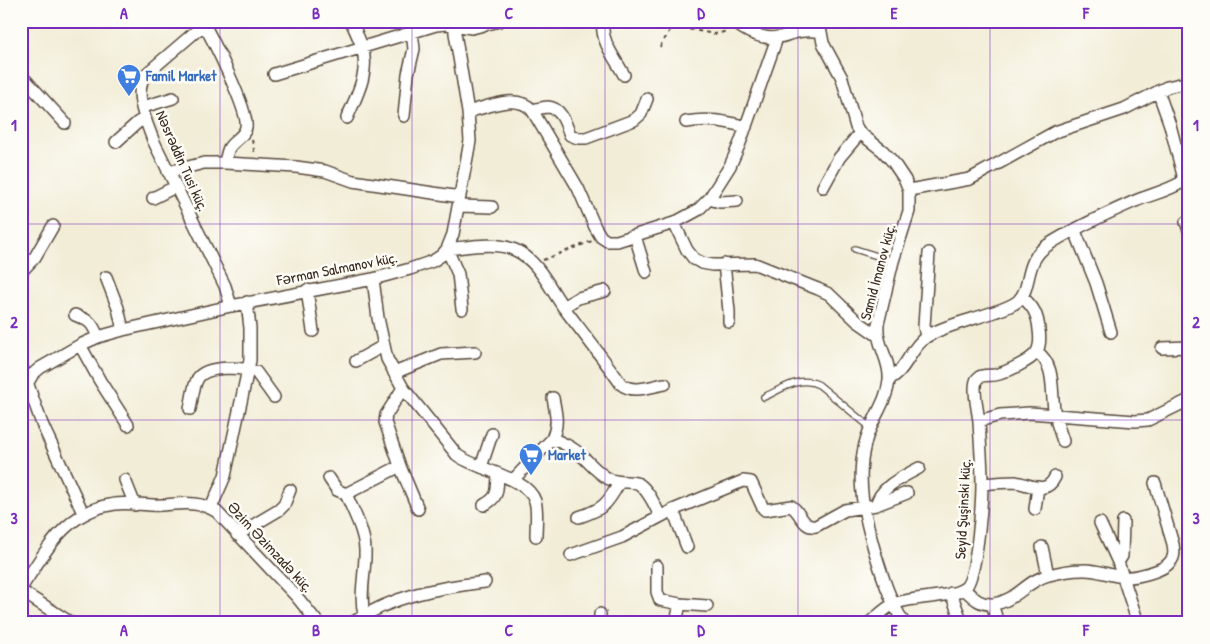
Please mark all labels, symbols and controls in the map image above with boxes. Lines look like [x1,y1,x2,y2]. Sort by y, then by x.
text: A [120,2,128,24]
text: B [312,2,320,24]
text: C [505,2,514,24]
text: D [697,2,705,24]
text: E [890,2,898,24]
text: F [1082,2,1090,24]
supermarket icon: Famil Market [116,63,142,97]
place label: Famil Market [145,65,217,86]
street label: Nəsrəddin Tusi küç. [151,107,214,215]
text: 1 [11,114,17,136]
text: 1 [1193,114,1199,136]
street label: Samid İmanov küç. [855,221,900,322]
street label: Fərman Salmanov küç. [274,247,399,291]
text: 2 [10,311,18,333]
text: 2 [1192,311,1200,333]
supermarket icon: Market [518,442,544,476]
place label: Market [548,444,587,465]
street label: Seyid Şuşinski küç. [949,458,976,560]
street label: Əzim Əzimzadə küç. [223,497,318,597]
text: 3 [10,507,18,529]
text: 3 [1192,507,1200,529]
text: A [120,619,128,641]
text: B [312,619,320,641]
text: C [505,619,514,641]
text: D [697,619,705,641]
text: E [890,619,898,641]
text: F [1082,619,1090,641]

